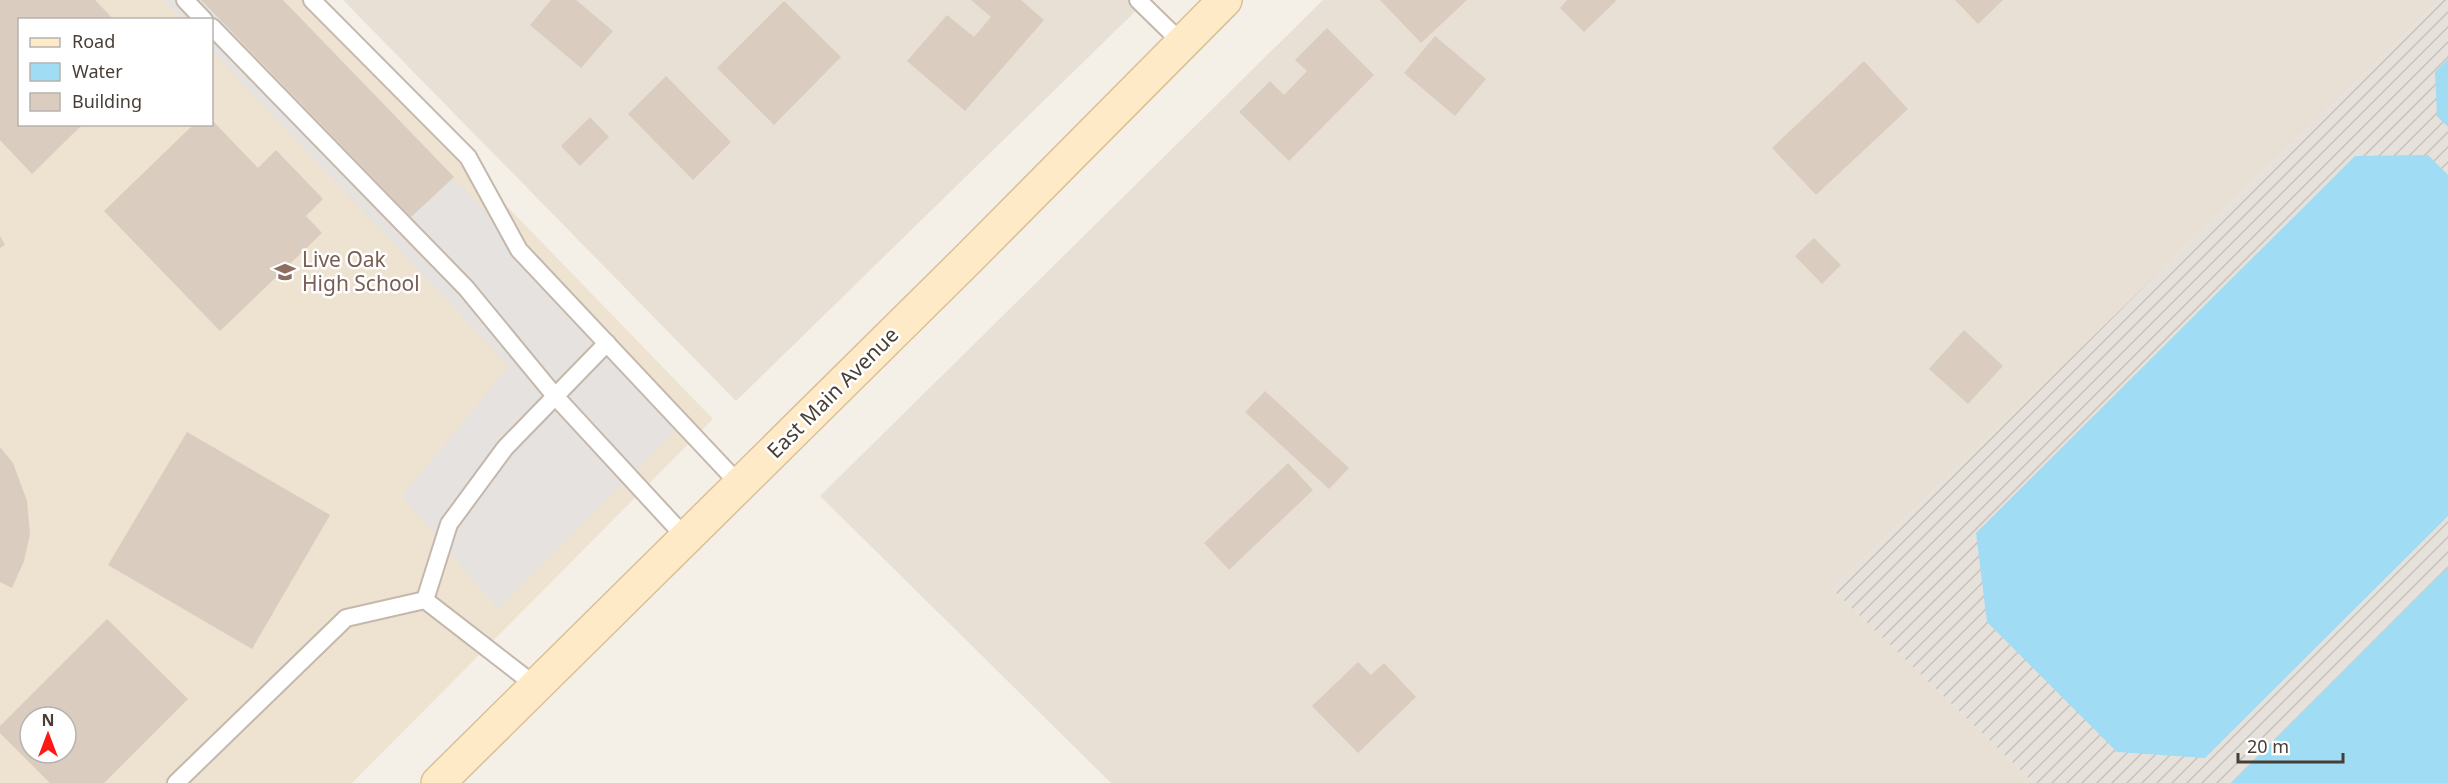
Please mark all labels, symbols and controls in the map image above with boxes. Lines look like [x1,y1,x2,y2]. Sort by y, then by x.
legend [18,18,213,126]
text: Road [72,29,115,53]
text: Water [72,59,123,83]
text: Building [72,89,142,113]
place label: Live Oak High School [302,245,420,297]
school or university icon: Live Oak High School [273,260,297,284]
street label: East Main Avenue [761,321,904,464]
north arrow [18,705,78,765]
text: N [41,709,55,731]
scale bar [2238,726,2343,764]
text: 20 m [2247,734,2289,758]

